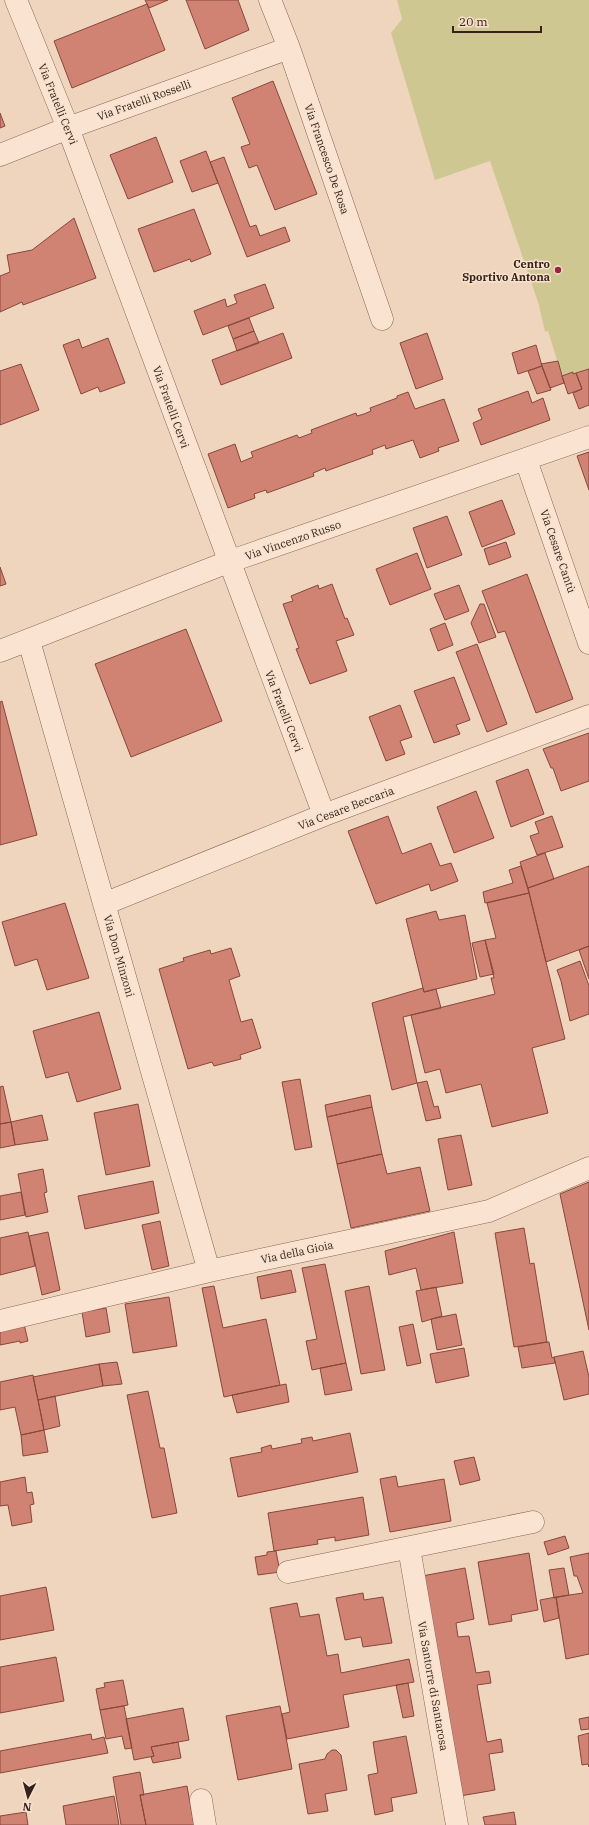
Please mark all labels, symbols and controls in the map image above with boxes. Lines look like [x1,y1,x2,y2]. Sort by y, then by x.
scale bar [453,8,541,34]
text: 20 m [459,14,488,29]
street label: Via Fratelli Cervi [35,61,81,147]
street label: Via Fratelli Rosselli [95,76,193,123]
street label: Via Francesco De Rosa [302,102,352,216]
place label: Centro Sportivo Antona [462,257,550,284]
marker: Centro Sportivo Antona [553,265,563,275]
street label: Via Fratelli Cervi [150,364,193,450]
street label: Via Cesare Cantù [537,507,579,595]
street label: Via Vincenzo Russo [243,517,343,563]
street label: Via Fratelli Cervi [262,668,306,754]
street label: Via Cesare Beccaria [296,783,396,833]
street label: Via Don Minzoni [101,913,138,999]
street label: Via della Gioia [259,1237,335,1267]
street label: Via Santorre di Santarosa [415,1620,451,1752]
north arrow [8,1777,48,1817]
text: N [22,1799,32,1814]

